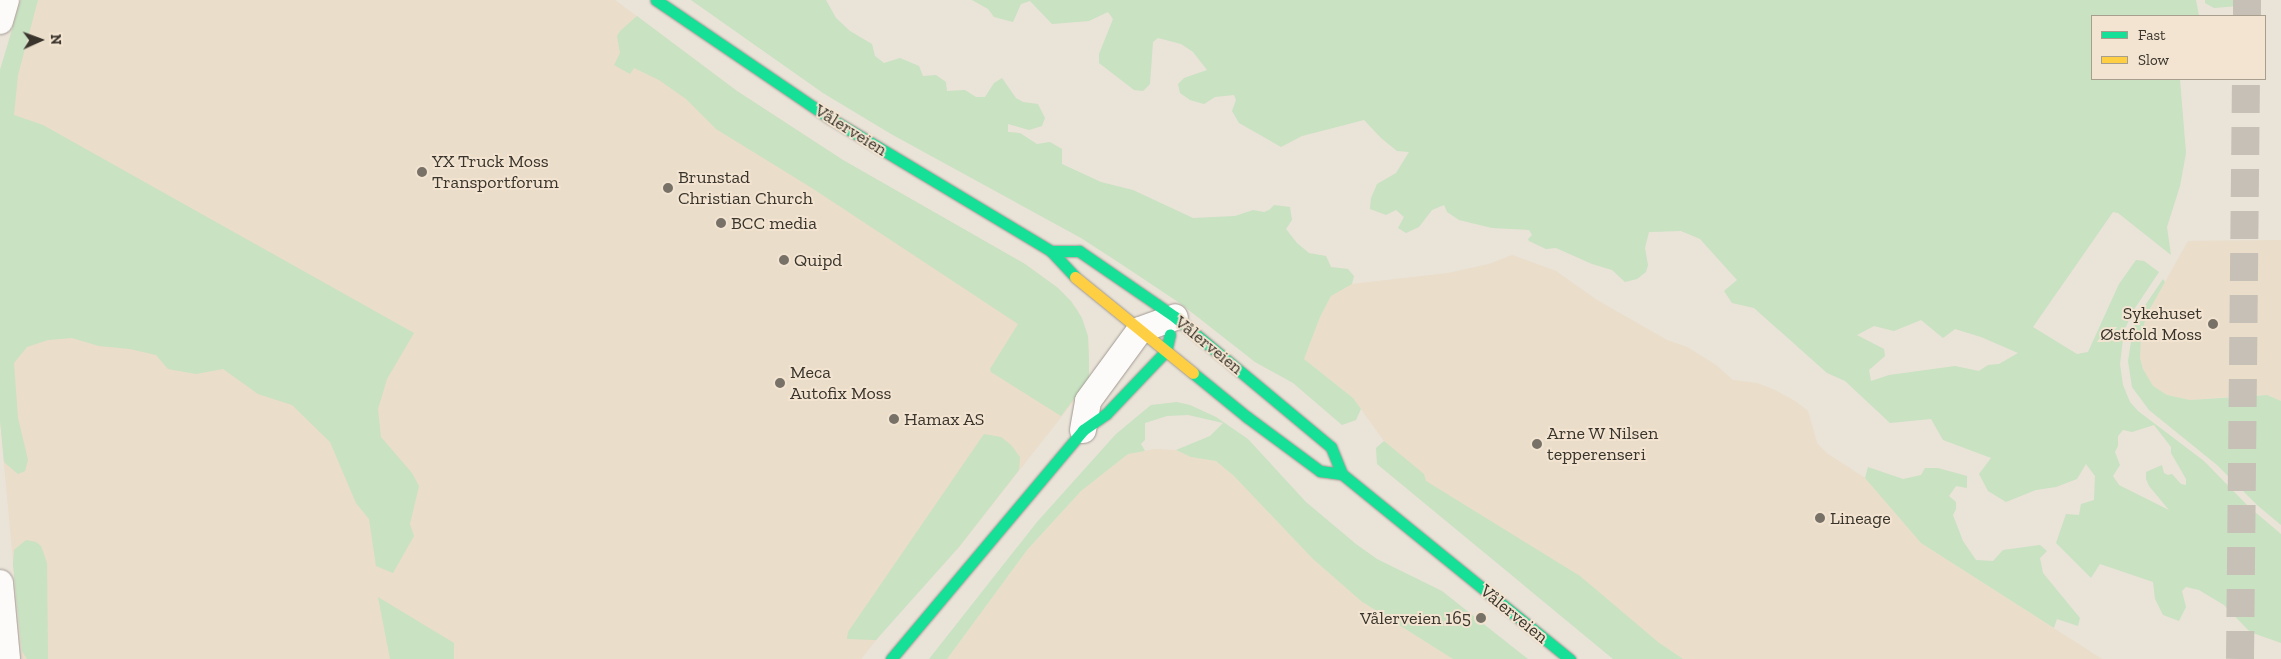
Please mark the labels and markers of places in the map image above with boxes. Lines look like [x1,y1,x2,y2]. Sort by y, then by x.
place label: YX Truck Moss Transportforum [432,151,559,193]
marker: YX Truck Moss Transportforum [416,166,428,178]
place label: Brunstad Christian Church [678,167,813,210]
marker: Brunstad Christian Church [662,182,674,194]
place label: BCC media [731,212,817,234]
marker: BCC media [715,217,727,229]
place label: Quipd [794,249,842,271]
marker: Quipd [778,254,790,266]
place label: Sykehuset Østfold Moss [2100,303,2202,346]
marker: Sykehuset Østfold Moss [2206,317,2220,331]
place label: Meca Autofix Moss [790,362,891,404]
marker: Meca Autofix Moss [774,377,786,389]
place label: Hamax AS [904,408,985,430]
marker: Hamax AS [888,413,900,425]
place label: Arne W Nilsen tepperenseri [1547,423,1659,466]
marker: Arne W Nilsen tepperenseri [1531,438,1543,450]
place label: Lineage [1830,507,1891,529]
marker: Lineage [1814,512,1826,524]
place label: Vålerveien 165 [1360,607,1471,629]
marker: Vålerveien 165 [1475,612,1487,624]

